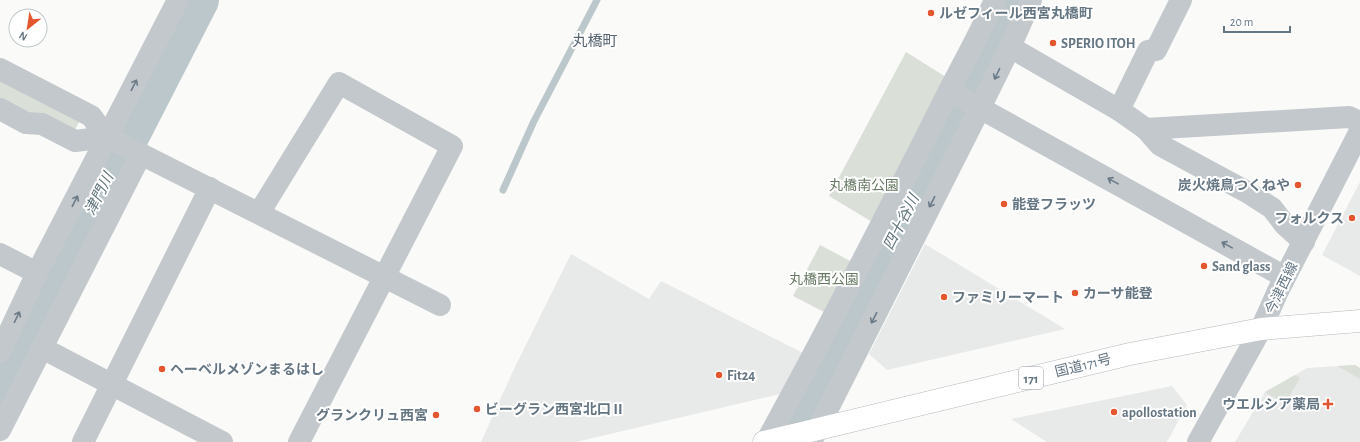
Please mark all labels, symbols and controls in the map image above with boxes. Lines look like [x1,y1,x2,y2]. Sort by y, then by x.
place label: ルゼフィール西宮丸橋町 [939,5,1093,21]
north arrow [8,8,48,48]
marker: ルゼフィール西宮丸橋町 [926,8,936,18]
scale bar [1224,8,1290,34]
text: 20 m [1230,16,1253,28]
text: N [17,30,29,43]
district label: 丸橋町 [572,33,618,49]
place label: SPERIO ITOH [1061,37,1136,51]
marker: SPERIO ITOH [1048,38,1058,48]
one-way arrow [993,67,1000,79]
one-way arrow [131,79,138,91]
water label: 津門川 [82,169,117,218]
one-way arrow [1107,177,1119,185]
place label: 炭火焼鳥つくねや [1178,177,1290,193]
park label: 丸橋南公園 [829,178,899,193]
marker: 炭火焼鳥つくねや [1293,180,1303,190]
water label: 四十谷川 [880,190,923,252]
one-way arrow [71,195,79,207]
one-way arrow [928,196,936,208]
place label: 能登フラッツ [1012,196,1096,212]
marker: 能登フラッツ [999,199,1009,209]
place label: フォルクス [1274,211,1344,226]
marker: フォルクス [1347,213,1357,223]
one-way arrow [1221,240,1233,248]
place label: Sand glass [1212,260,1270,274]
street label: 今津西線 [1262,260,1300,317]
marker: Sand glass [1199,261,1209,271]
park label: 丸橋西公園 [789,272,859,287]
place label: カーサ能登 [1083,285,1153,301]
marker: カーサ能登 [1070,288,1080,298]
place label: ファミリーマート [952,291,1064,305]
marker: ファミリーマート [939,292,949,302]
one-way arrow [14,311,21,323]
one-way arrow [870,312,877,324]
street label: 国道171号 [1053,351,1113,380]
place label: ヘーベルメゾンまるはし [170,361,324,377]
marker: ヘーベルメゾンまるはし [157,364,167,374]
road number: 171 [1019,367,1043,389]
place label: Fit24 [727,369,755,383]
marker: Fit24 [714,370,724,380]
place label: ウエルシア薬局 [1222,397,1320,412]
marker: ウエルシア薬局 [1323,399,1333,409]
place label: ビーグラン西宮北口Ⅱ [485,401,625,417]
marker: ビーグラン西宮北口Ⅱ [472,404,482,414]
place label: apollostation [1122,406,1197,420]
place label: グランクリュ西宮 [316,407,428,423]
marker: apollostation [1109,407,1119,417]
marker: グランクリュ西宮 [431,410,441,420]

